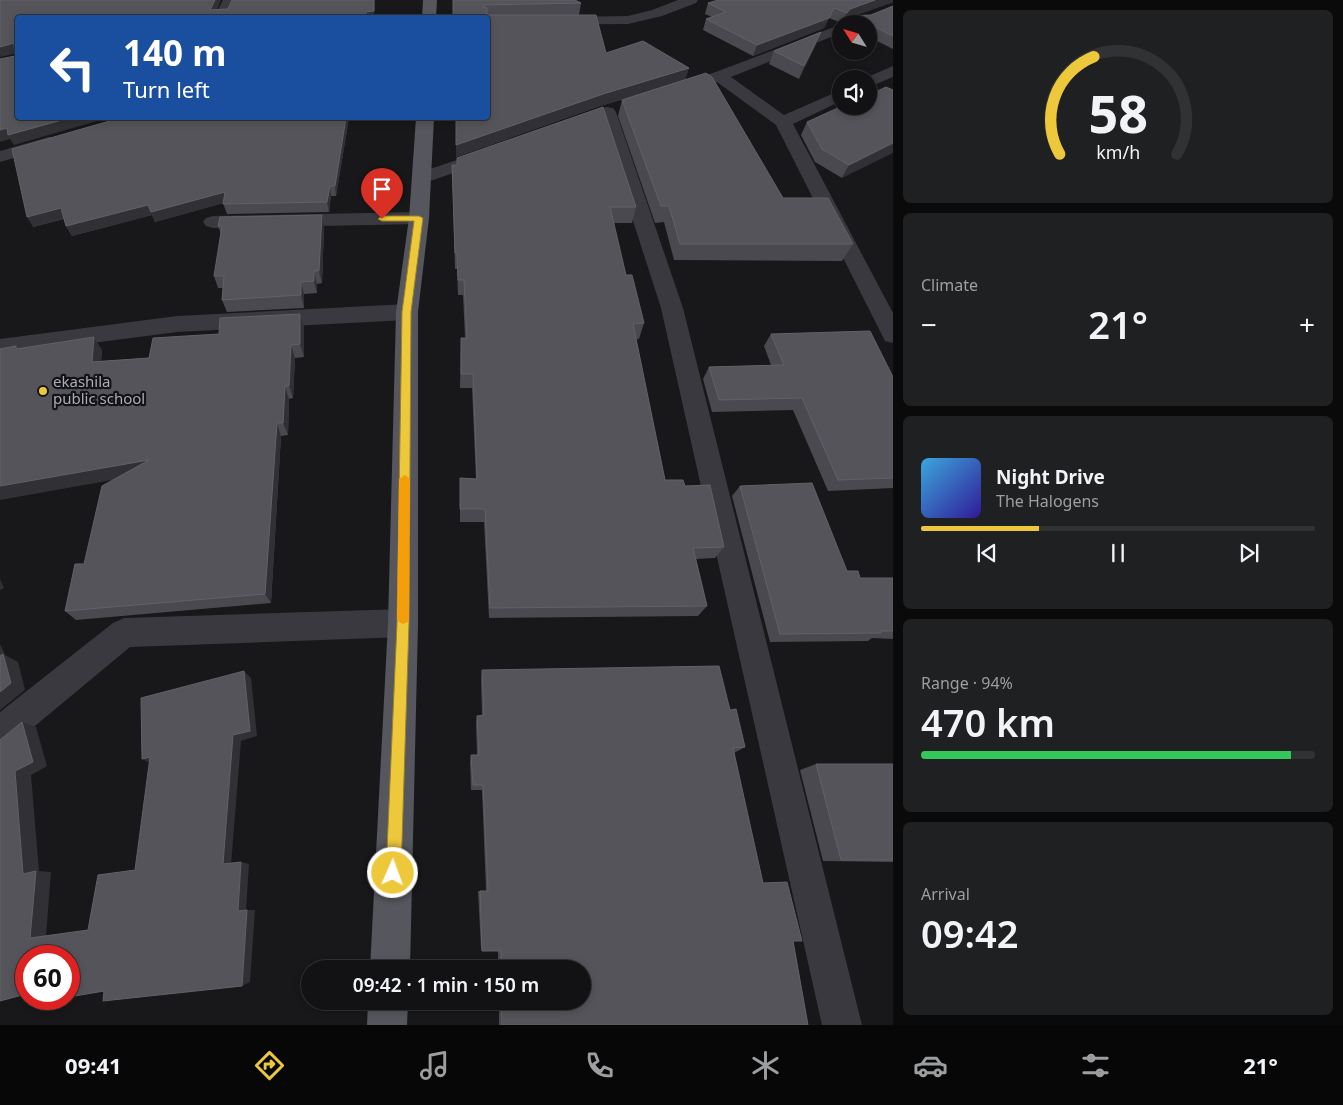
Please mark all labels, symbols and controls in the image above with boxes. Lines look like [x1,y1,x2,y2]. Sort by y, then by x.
north arrow [832,15,878,60]
map controls [832,15,877,115]
text: 140 m [123,29,226,76]
icon: left [40,35,105,100]
button: sound [832,70,877,115]
text: Turn left [123,74,210,104]
text: 58 [1088,77,1148,148]
text: km/h [1096,140,1140,164]
pin [361,168,403,219]
icon: arrive [368,175,396,203]
text: Climate [921,274,978,296]
text: 21° [1088,298,1148,350]
text: − [921,305,937,343]
text: + [1299,305,1315,343]
place label: ekashila public school [53,371,145,408]
marker: ekashila public school [37,385,49,397]
text: Night Drive [996,464,1105,490]
text: The Halogens [996,490,1099,512]
icon: previous [973,539,1001,567]
icon: pause [1104,539,1132,567]
icon: next [1235,539,1263,567]
text: Range · 94% [921,672,1013,694]
text: 470 km [921,696,1055,748]
position arrow [366,846,418,898]
text: Arrival [921,883,970,905]
text: 09:42 [921,907,1018,959]
speed limit sign: 60 [15,945,80,1010]
text: 09:42 · 1 min · 150 m [353,972,539,998]
icon: directions [252,1048,287,1083]
icon: music [417,1048,452,1083]
icon: phone [582,1048,617,1083]
icon: climate [748,1048,783,1083]
icon: car [913,1048,948,1083]
icon: filters [1078,1048,1113,1083]
text: 09:41 [65,1050,122,1080]
text: 21° [1243,1050,1278,1080]

